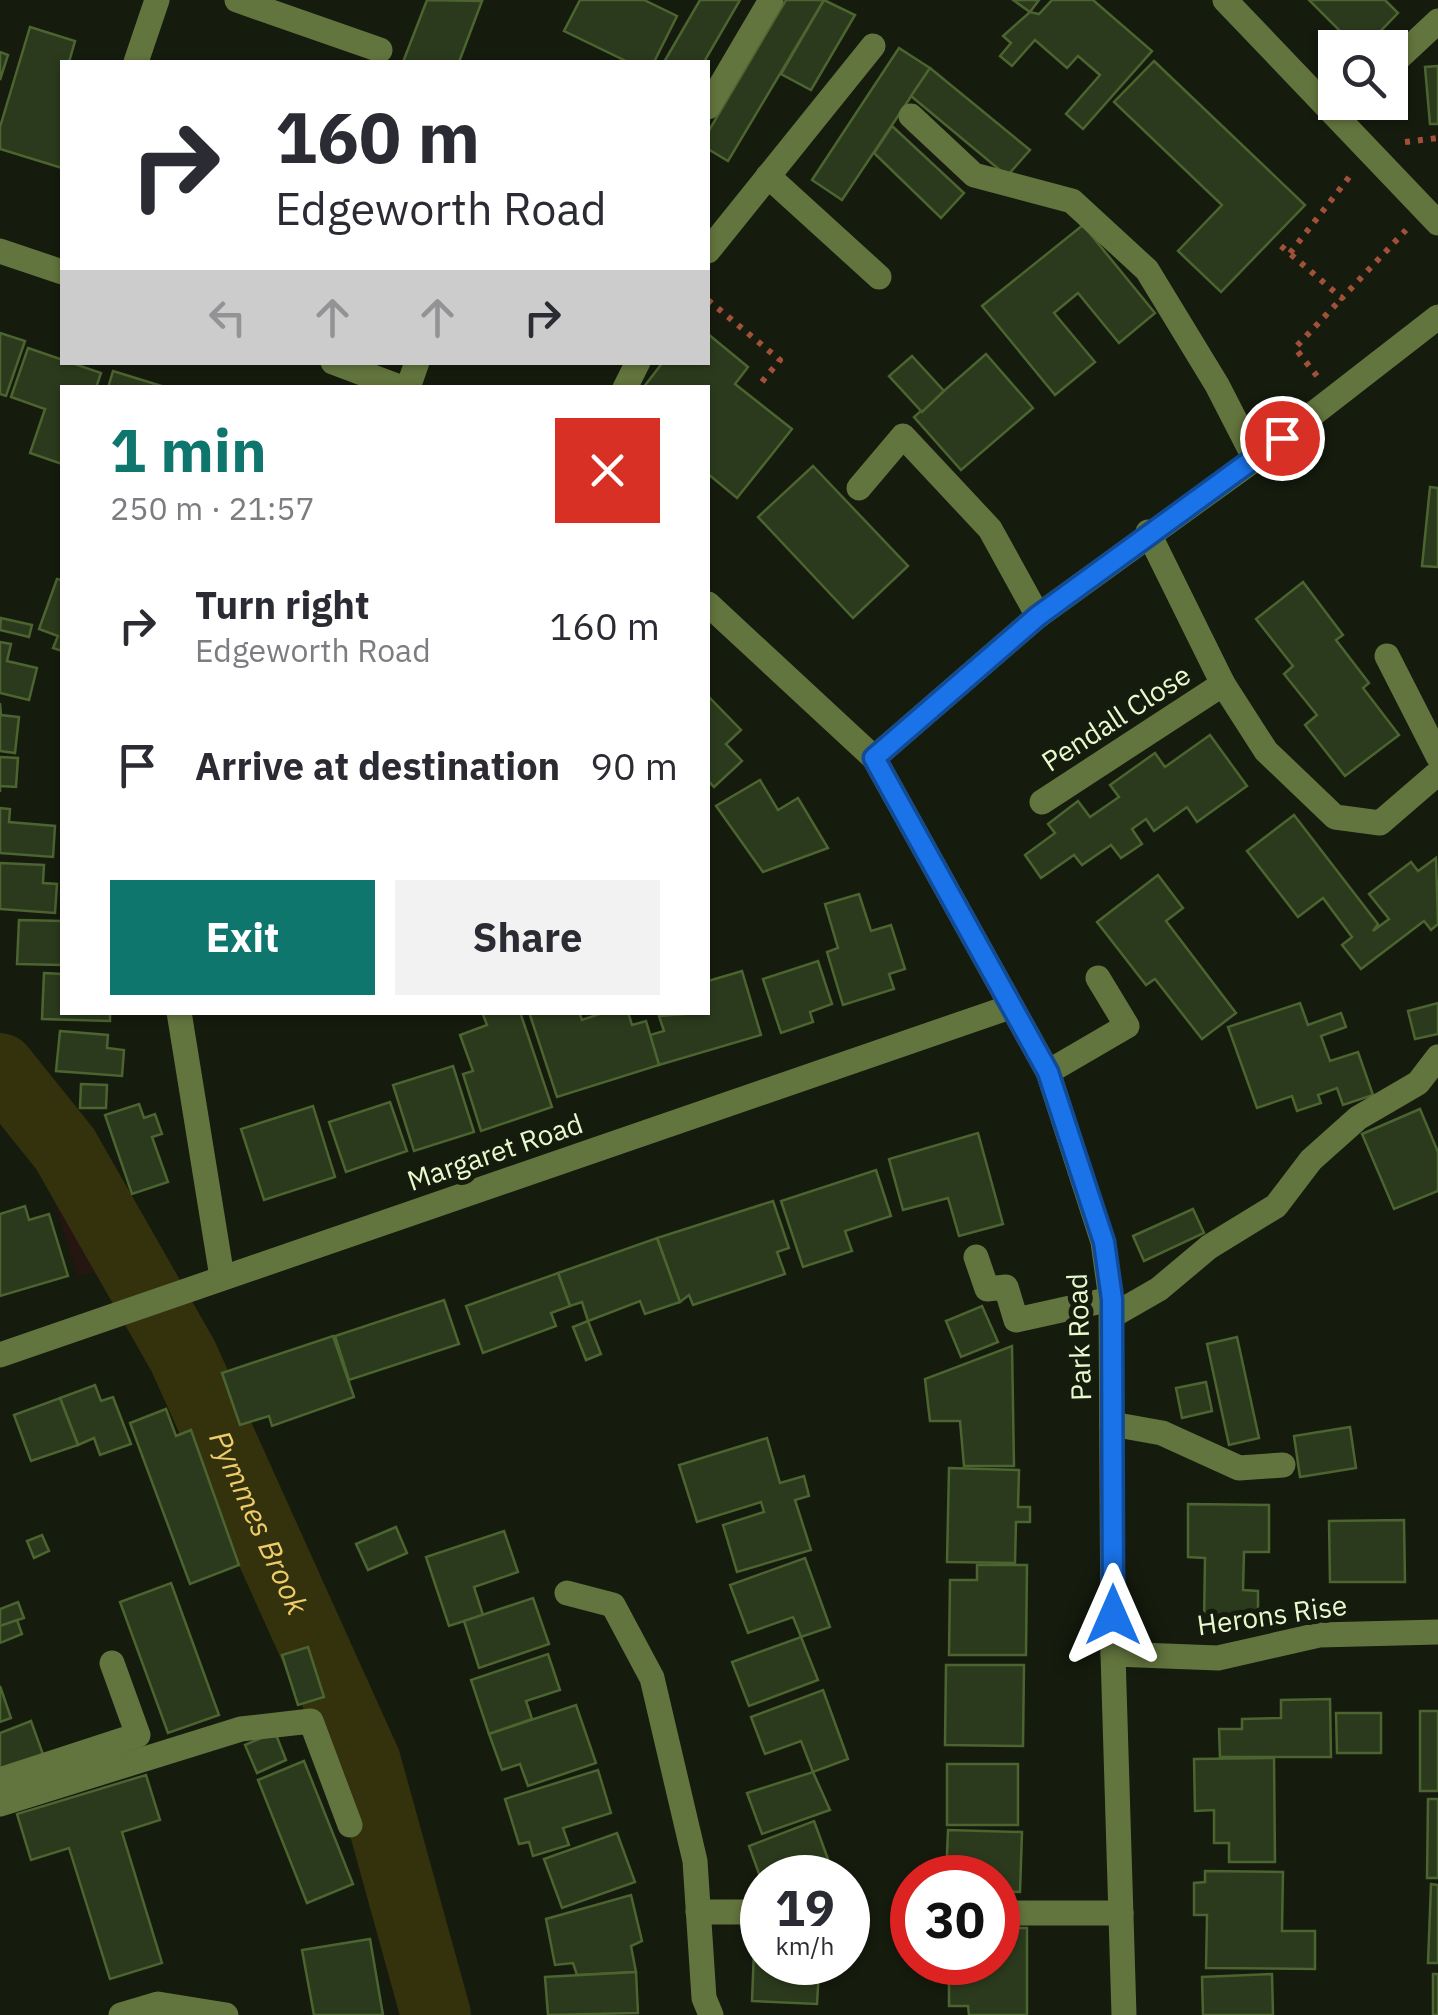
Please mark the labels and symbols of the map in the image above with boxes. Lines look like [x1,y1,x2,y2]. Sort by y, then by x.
pin [1240,396,1325,481]
street label: Pendall Close [1034,656,1197,779]
street label: Margaret Road [402,1104,588,1199]
street label: Park Road [1058,1273,1099,1401]
water label: Pymmes Brook [201,1424,318,1621]
position arrow [1061,1563,1165,1667]
street label: Herons Rise [1195,1586,1349,1643]
speed limit sign: 30 [890,1855,1020,1985]

